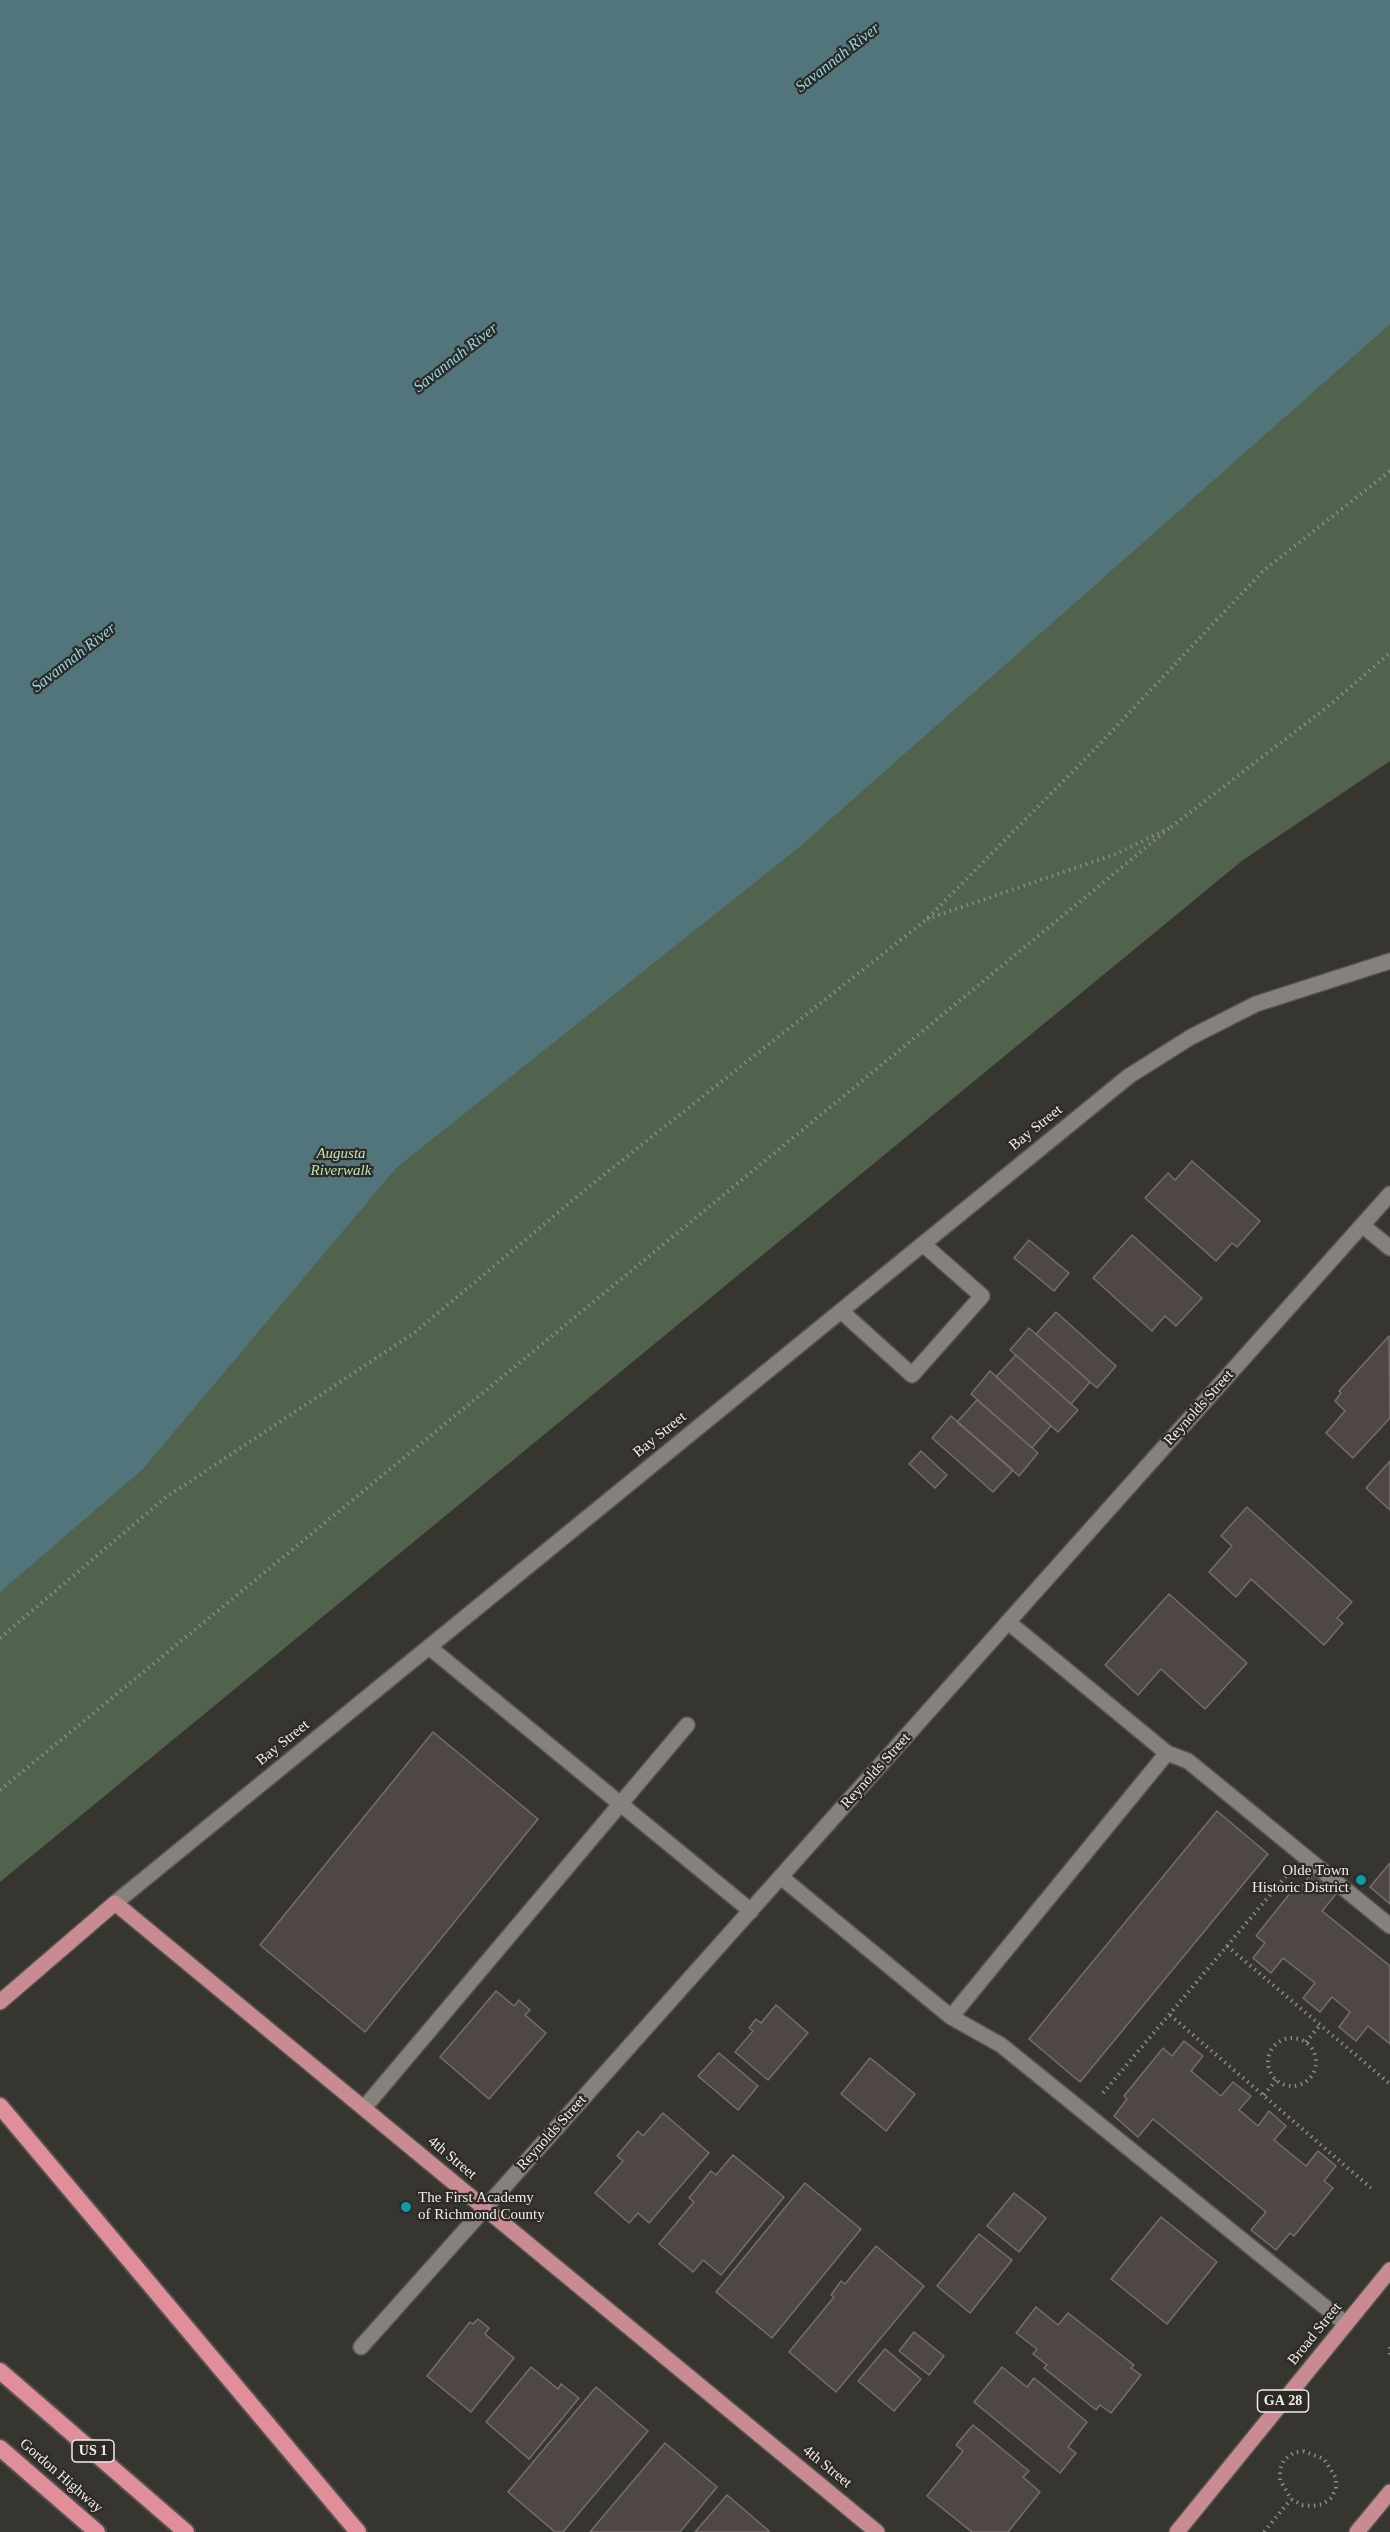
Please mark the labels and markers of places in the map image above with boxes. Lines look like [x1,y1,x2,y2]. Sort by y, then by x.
place label: Olde Town Historic District [1252,1862,1349,1897]
marker: Olde Town Historic District [1354,1873,1368,1887]
place label: The First Academy of Richmond County [418,2189,545,2224]
marker: The First Academy of Richmond County [399,2200,413,2214]

